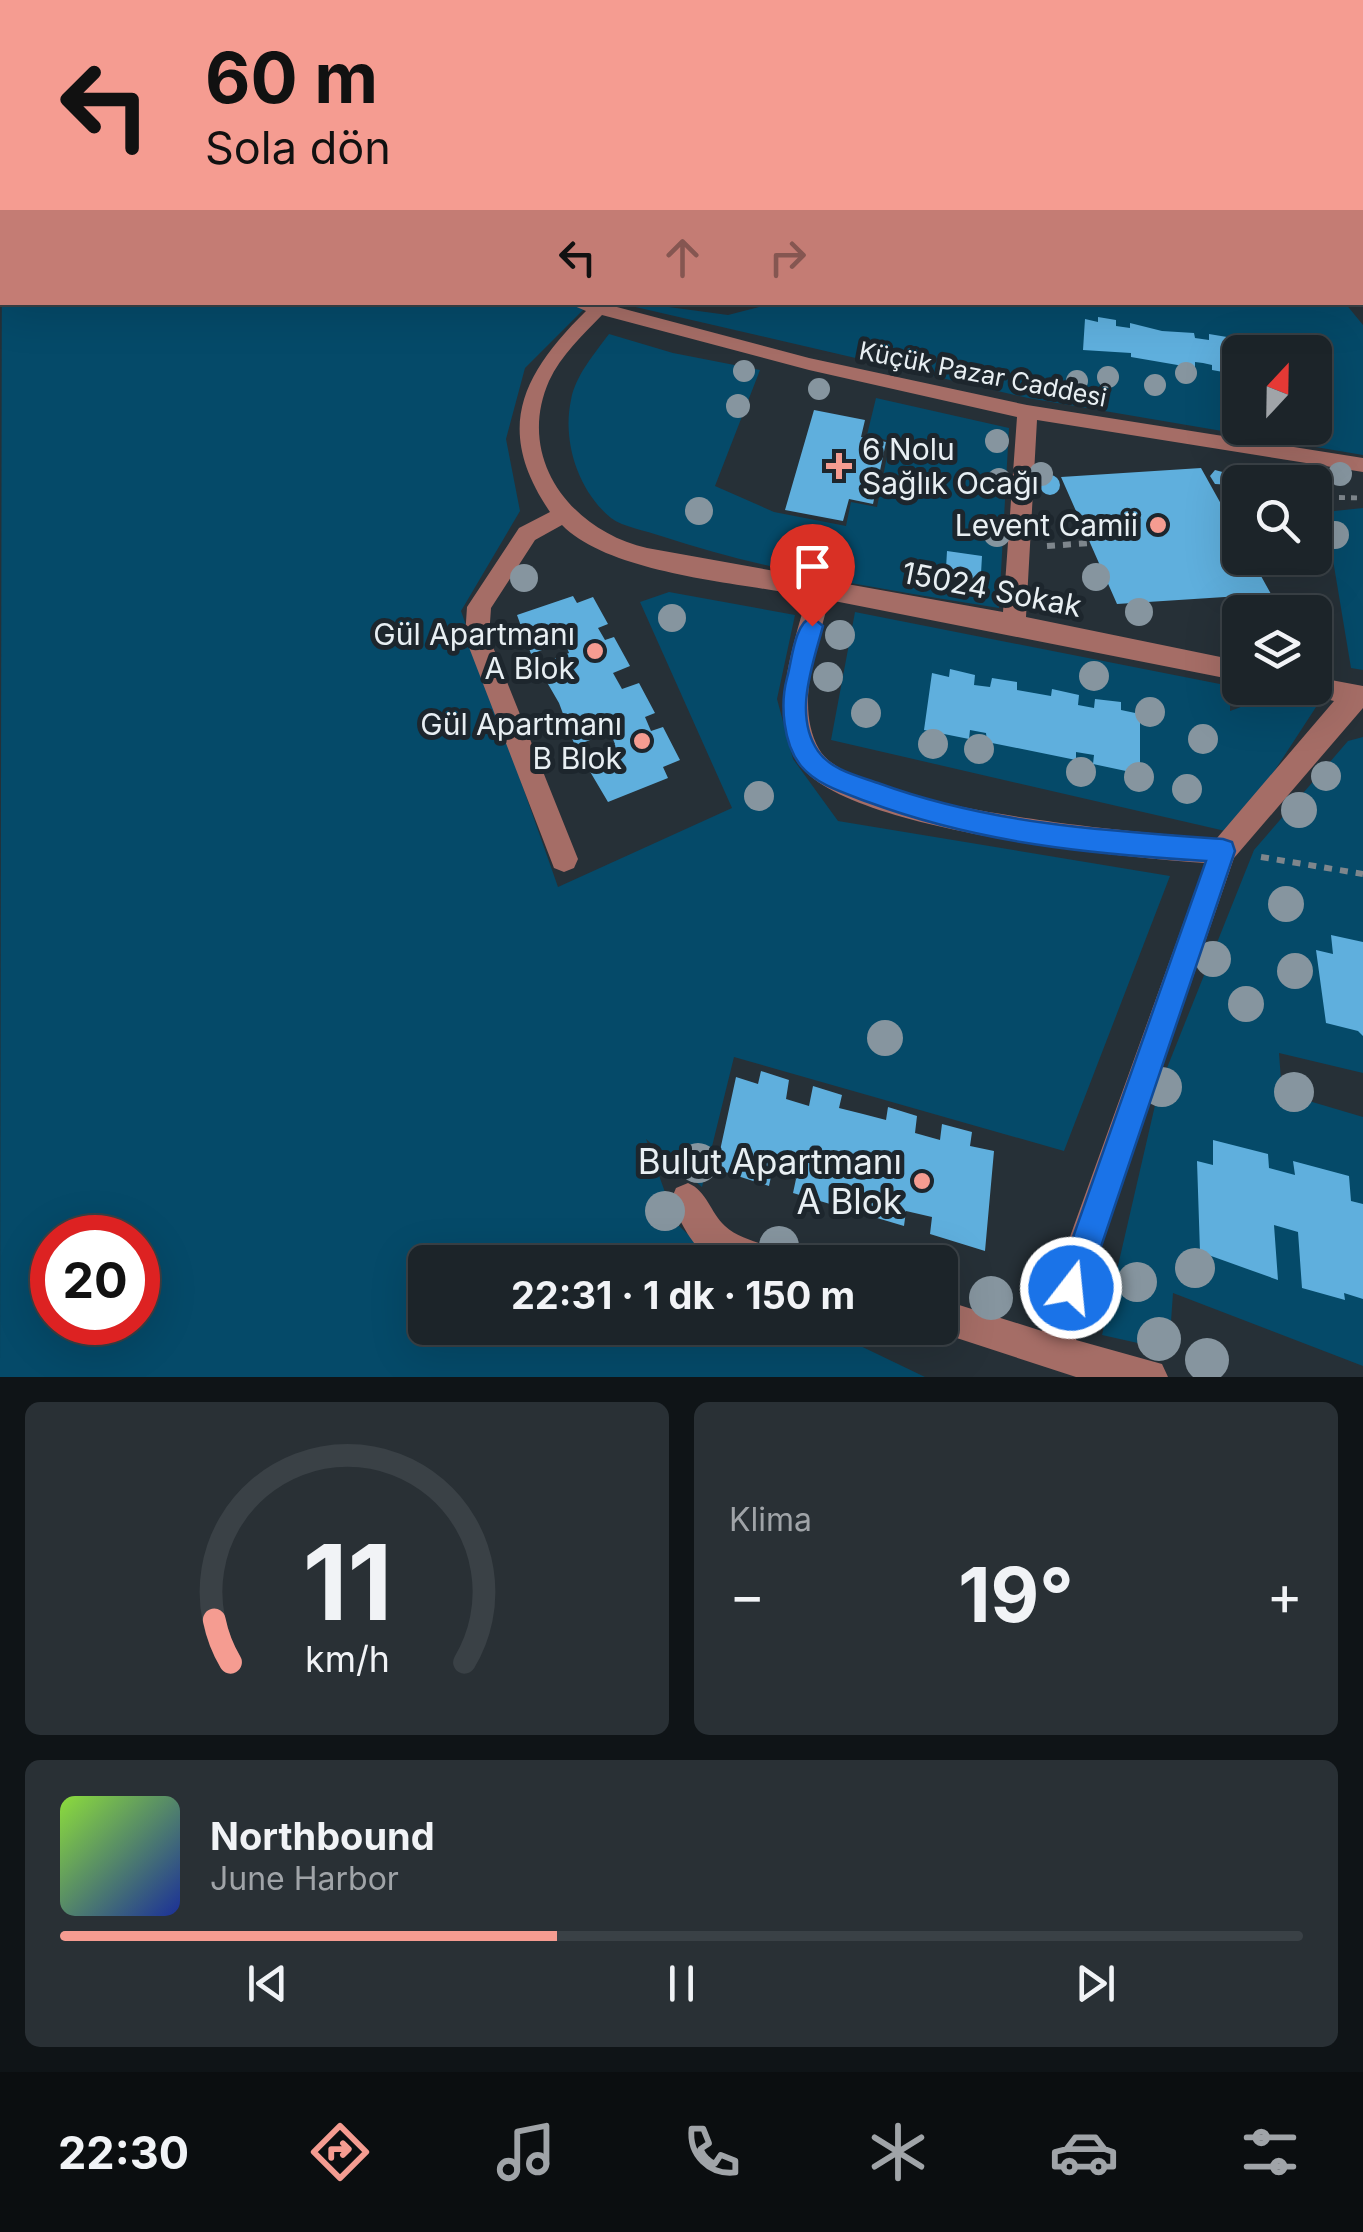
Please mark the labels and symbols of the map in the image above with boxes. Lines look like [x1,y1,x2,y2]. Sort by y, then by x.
street label: Küçük Pazar Caddesi [857,335,1109,413]
north arrow [1222,335,1332,445]
place label: 6 Nolu Sağlık Ocağı [862,431,1039,501]
marker: 6 Nolu Sağlık Ocağı [826,453,852,479]
place label: Levent Camii [955,507,1138,543]
marker: Levent Camii [1147,514,1169,536]
pin [770,524,855,627]
street label: 15024 Sokak [899,554,1085,624]
place label: Gül Apartmanı A Blok [373,616,576,686]
marker: Gül Apartmanı A Blok [584,640,606,662]
place label: Gül Apartmanı B Blok [420,706,623,776]
marker: Gül Apartmanı B Blok [631,730,653,752]
place label: Bulut Apartmanı A Blok [638,1140,902,1222]
marker: Bulut Apartmanı A Blok [911,1170,933,1192]
speed limit sign: 20 [30,1215,160,1345]
position arrow [1019,1236,1123,1340]

